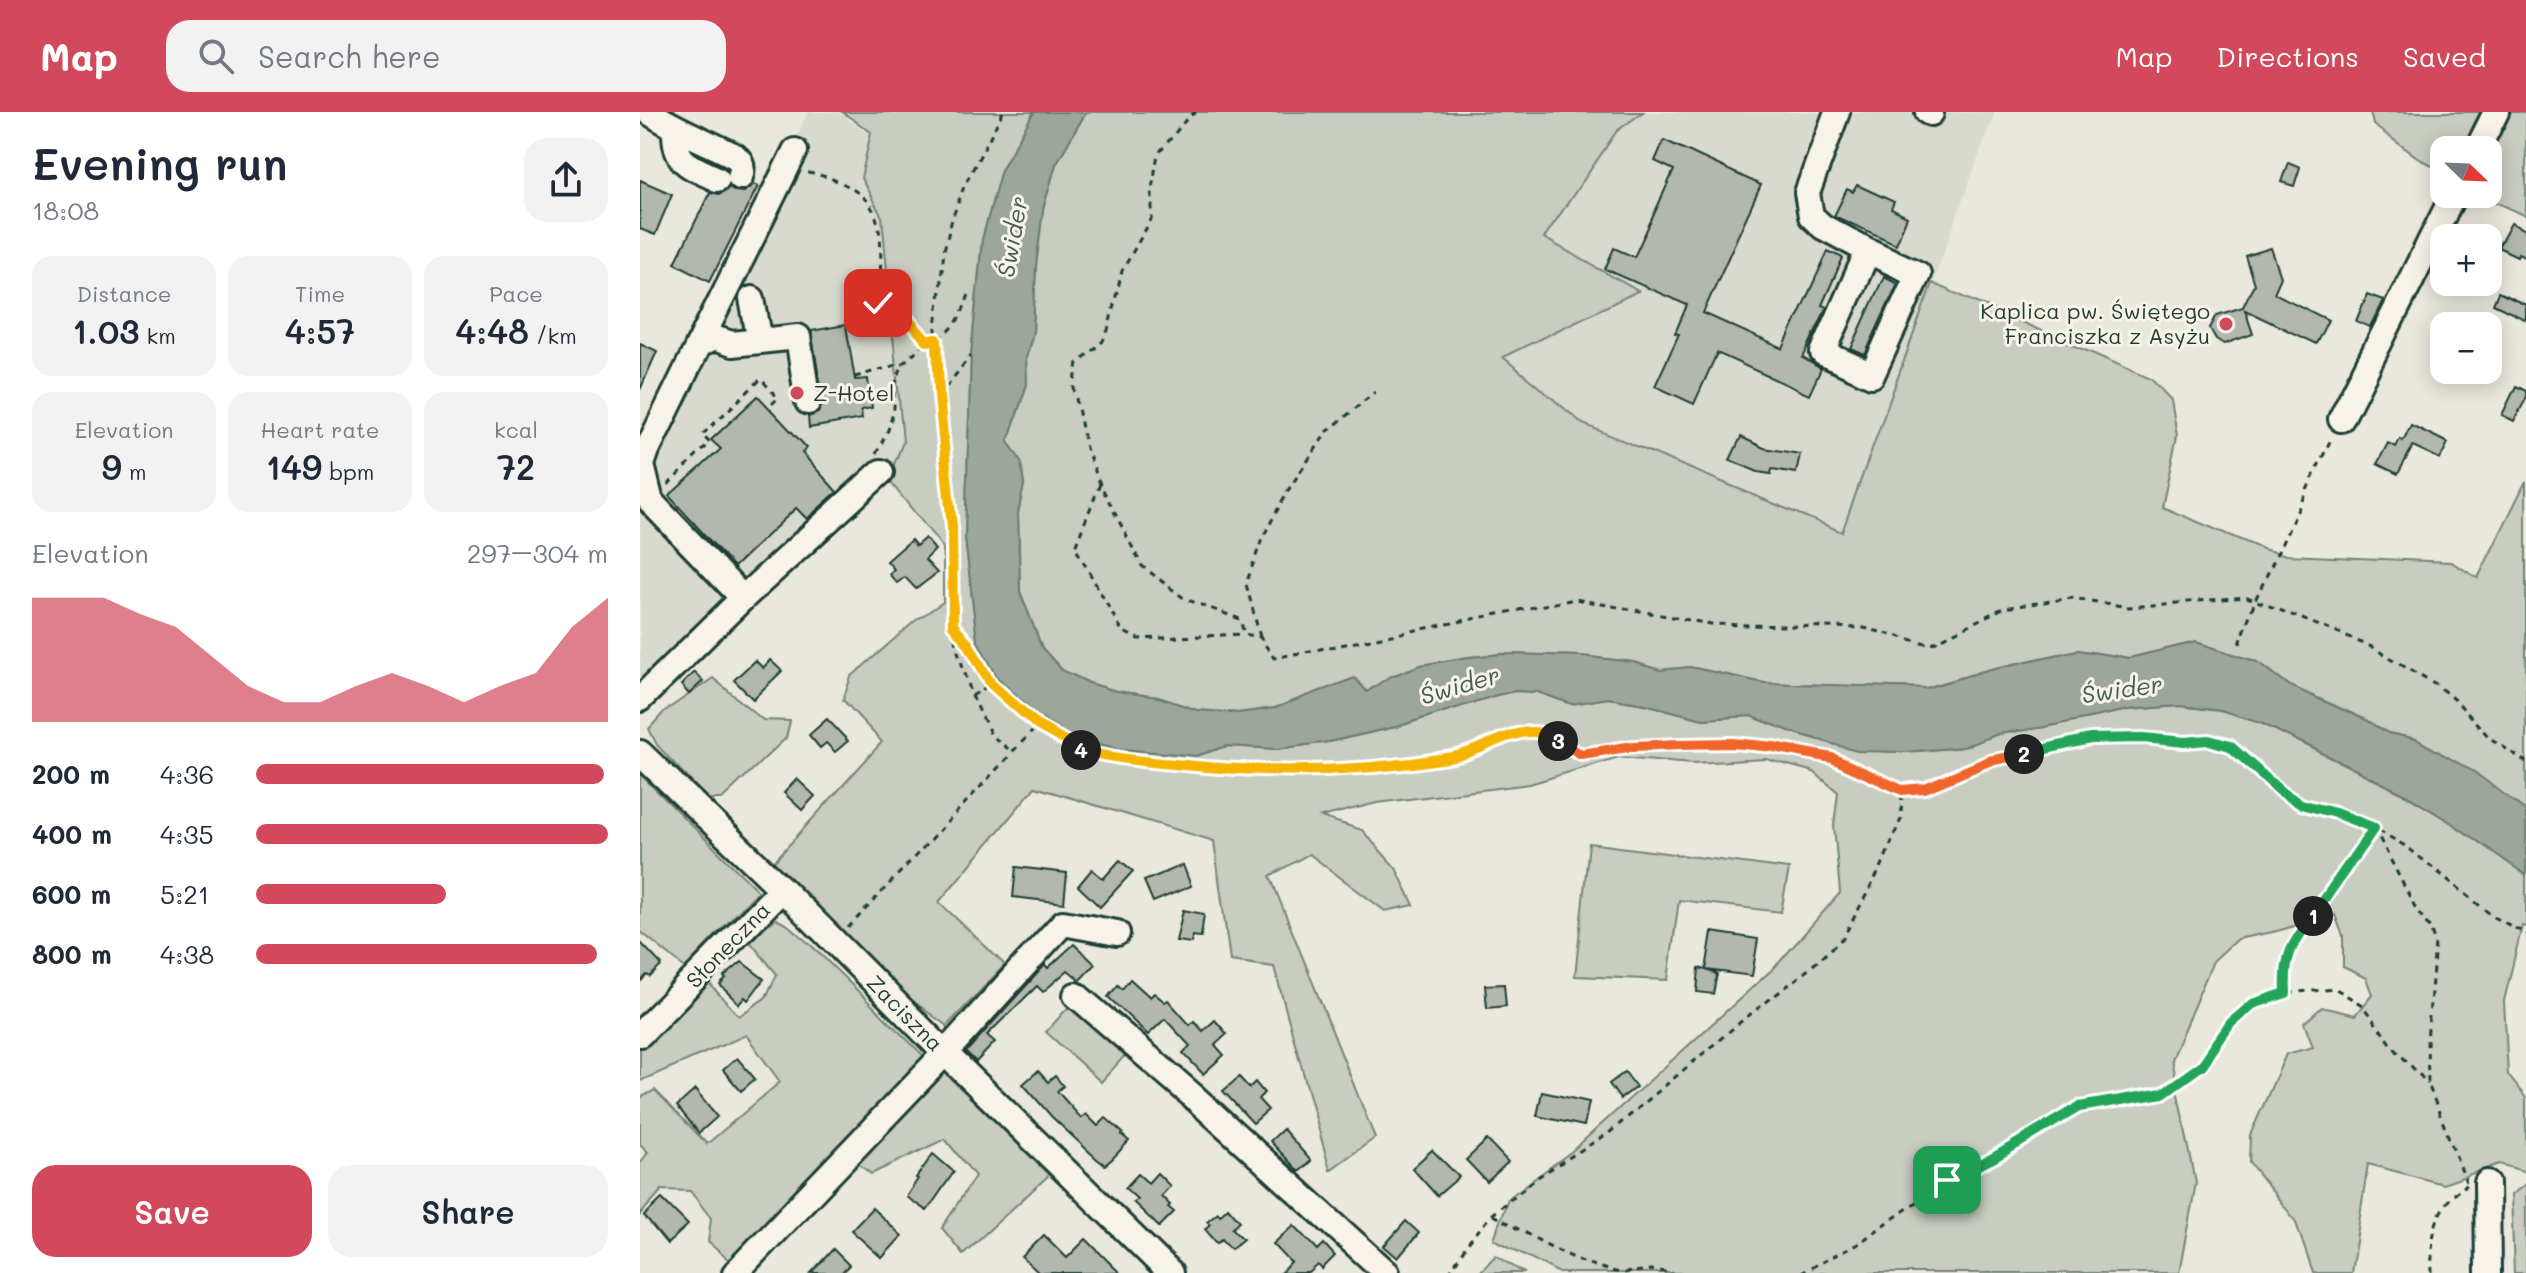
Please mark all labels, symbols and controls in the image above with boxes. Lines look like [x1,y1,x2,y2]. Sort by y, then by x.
search box [166,20,726,92]
text: Map [40,31,118,81]
icon: search [194,34,238,78]
text: Search here [258,36,441,76]
text: Map [2116,38,2173,74]
text: Directions [2217,38,2359,74]
text: Saved [2403,38,2486,74]
text: Evening run [32,134,287,191]
north arrow [2430,136,2502,208]
map controls [2430,136,2502,384]
button: share [524,138,608,222]
text: 18:08 [32,193,99,227]
water label: Świder [989,194,1034,280]
button: + [2430,224,2502,296]
pin [844,269,912,337]
text: Distance [77,279,171,308]
text: Time [295,279,345,308]
text: Pace [489,279,543,308]
icon: check [856,281,900,325]
place label: Kaplica pw. Świętego Franciszka z Asyżu [1980,296,2210,350]
text: 1.03 [72,308,139,353]
text: 4:57 [285,308,355,353]
text: 4:48 [455,308,529,353]
button: − [2430,312,2502,384]
marker: Kaplica pw. Świętego Franciszka z Asyżu [2217,315,2235,333]
text: km [139,321,176,350]
text: /km [529,321,577,350]
place label: Z-Hotel [813,378,895,407]
marker: Z-Hotel [788,384,806,402]
text: Elevation [75,415,173,444]
text: Heart rate [261,415,379,444]
text: kcal [494,415,538,444]
text: 9 [102,444,122,489]
text: 149 [266,444,322,489]
text: 72 [497,444,535,489]
text: m [122,457,146,486]
text: bpm [322,457,374,486]
text: Elevation [32,536,149,570]
text: 297–304 m [467,536,608,570]
water label: Świder [1416,658,1503,711]
water label: Świder [2079,667,2164,710]
pin: 3 [1538,721,1578,761]
text: 3 [1551,726,1565,755]
pin: 4 [1061,730,1101,770]
pin: 2 [2004,734,2044,774]
text: 4 [1074,735,1088,764]
text: 2 [2018,739,2030,768]
text: 200 m [32,757,110,791]
text: 4:36 [160,757,214,791]
text: 400 m [32,817,112,851]
text: 4:35 [160,817,214,851]
text: 600 m [32,877,111,911]
text: 5:21 [160,877,209,911]
street label: Słoneczna [679,895,776,994]
pin: 1 [2293,896,2333,936]
text: 1 [2308,901,2318,930]
text: 800 m [32,937,112,971]
text: 4:38 [160,937,214,971]
street label: Zaciszna [861,968,950,1057]
pin [1913,1146,1981,1214]
icon: arrive [1925,1158,1969,1202]
button: Save [32,1165,312,1257]
button: Share [328,1165,608,1257]

